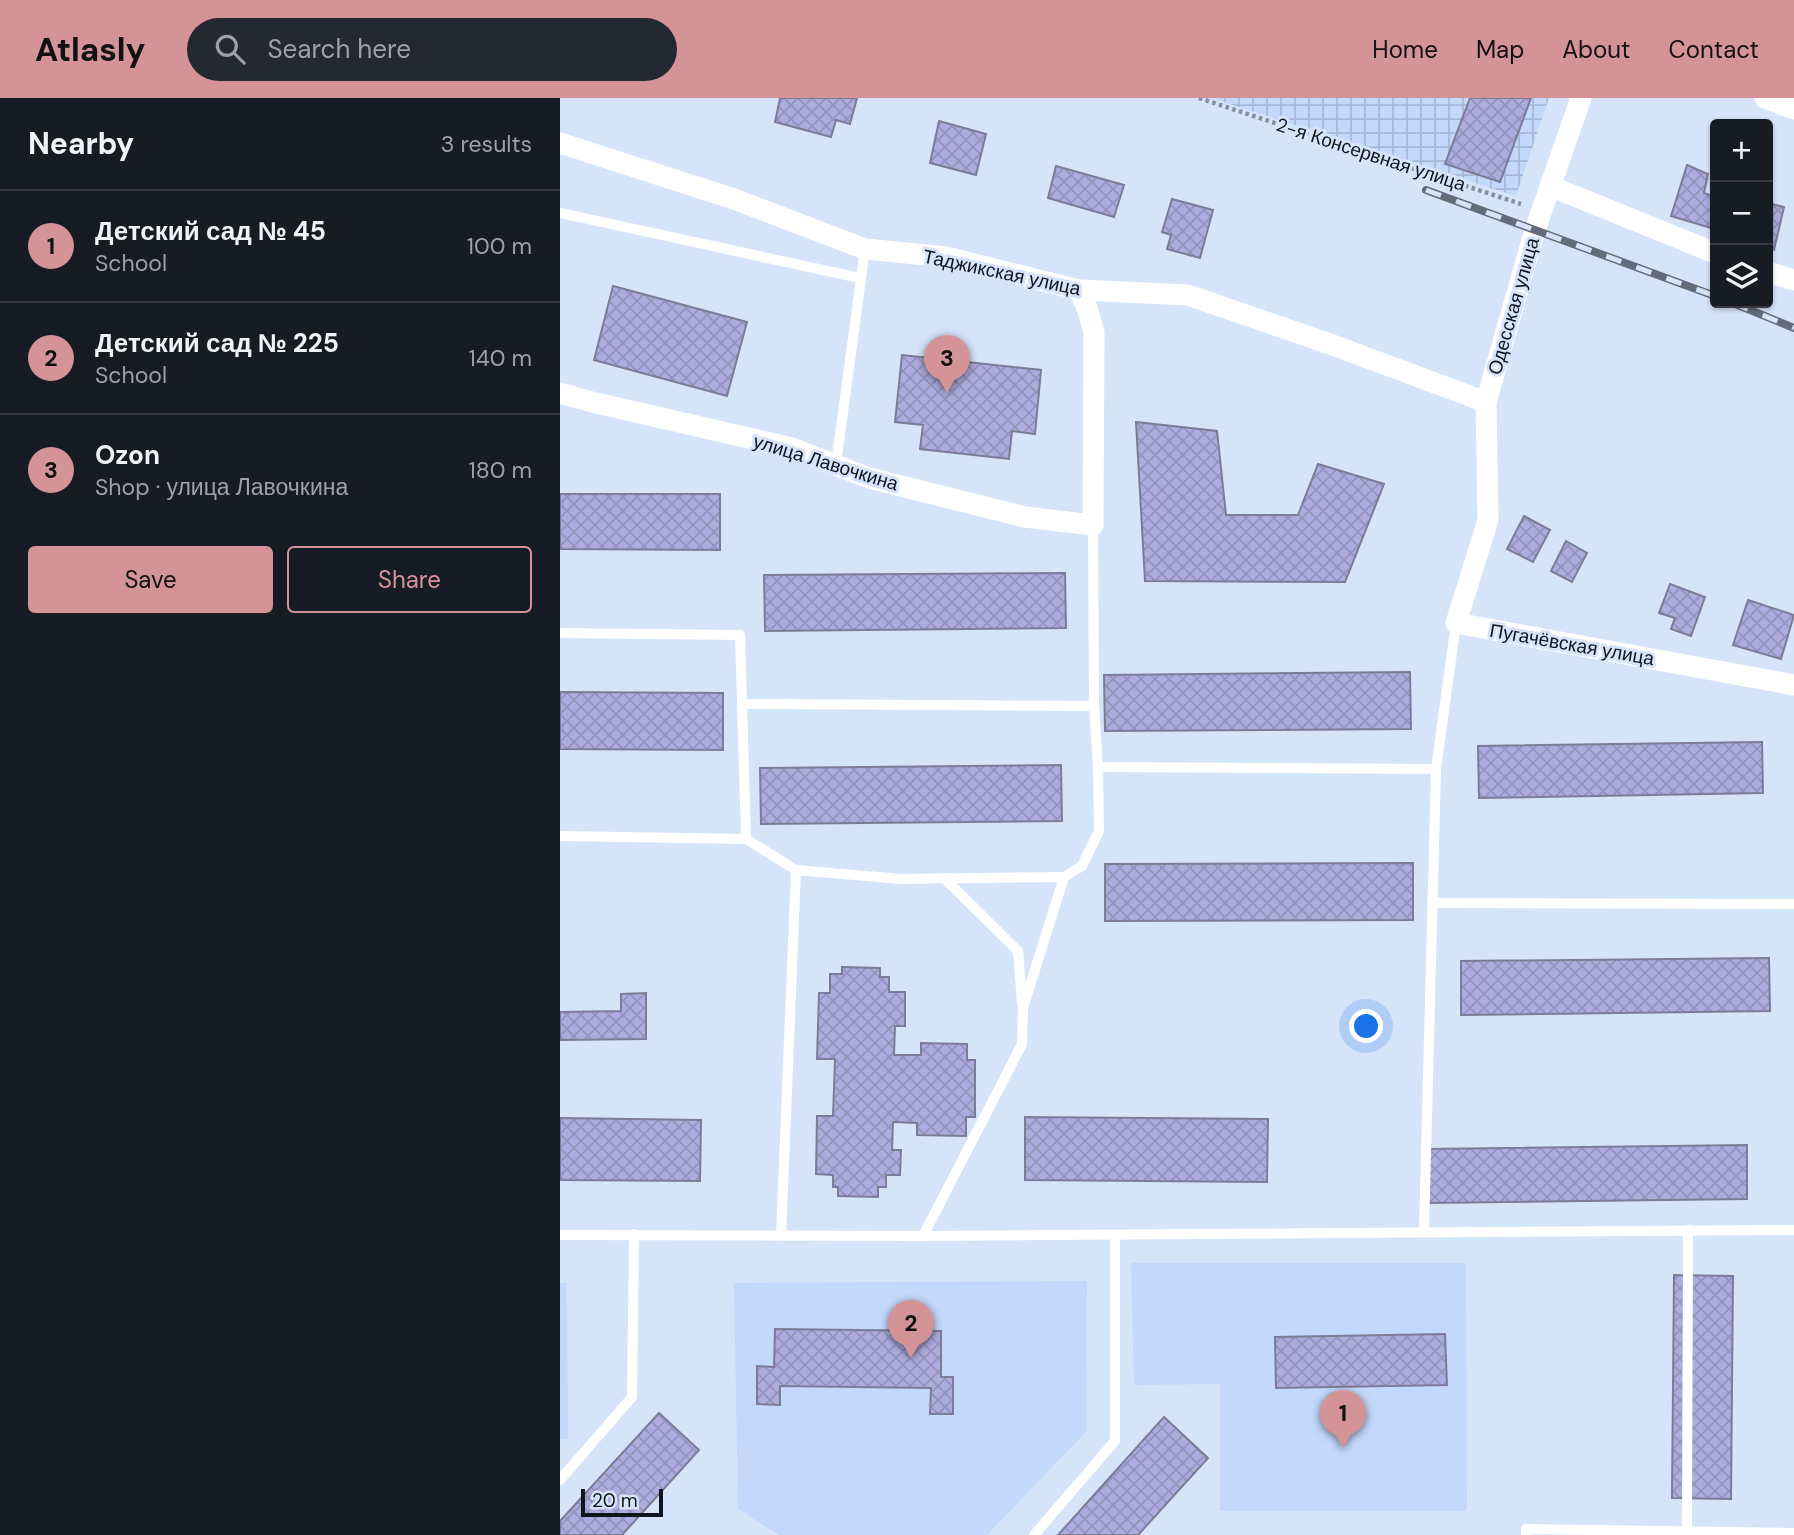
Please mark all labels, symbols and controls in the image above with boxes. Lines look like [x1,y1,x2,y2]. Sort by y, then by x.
search box [187,18,677,81]
text: Atlasly [35,28,145,71]
icon: search [211,30,249,68]
text: Search here [267,32,411,66]
text: Home [1372,34,1438,65]
text: Map [1476,34,1524,65]
text: About [1562,34,1631,65]
text: Contact [1669,34,1759,65]
street label: 2-я Консервная улица [1273,112,1469,197]
map controls [1710,119,1773,308]
button: + [1710,119,1773,182]
text: Nearby [28,124,134,163]
text: 3 results [441,129,532,159]
button: − [1710,182,1773,245]
text: Детский сад № 45 [95,214,326,248]
text: 1 [47,231,55,261]
text: 100 m [467,231,532,261]
street label: Одесская улица [1482,234,1545,378]
street label: Таджикская улица [921,244,1083,302]
button: layers [1710,245,1773,308]
text: School [95,248,167,278]
text: Детский сад № 225 [95,326,339,360]
pin: 3 [924,335,970,393]
text: 2 [44,343,58,373]
text: 140 m [469,343,532,373]
text: School [95,360,167,390]
street label: улица Лавочкина [750,429,902,497]
text: Ozon [95,438,160,472]
text: 3 [44,455,58,485]
text: 180 m [468,455,532,485]
text: Shop · улица Лавочкина [95,472,348,502]
button: Save [28,546,273,613]
button: Share [287,546,532,613]
street label: Пугачёвская улица [1488,618,1657,671]
your location [1349,1009,1383,1043]
pin: 2 [888,1300,934,1358]
pin: 1 [1320,1390,1366,1448]
scale bar [581,1486,663,1518]
text: 20 m [592,1488,638,1513]

